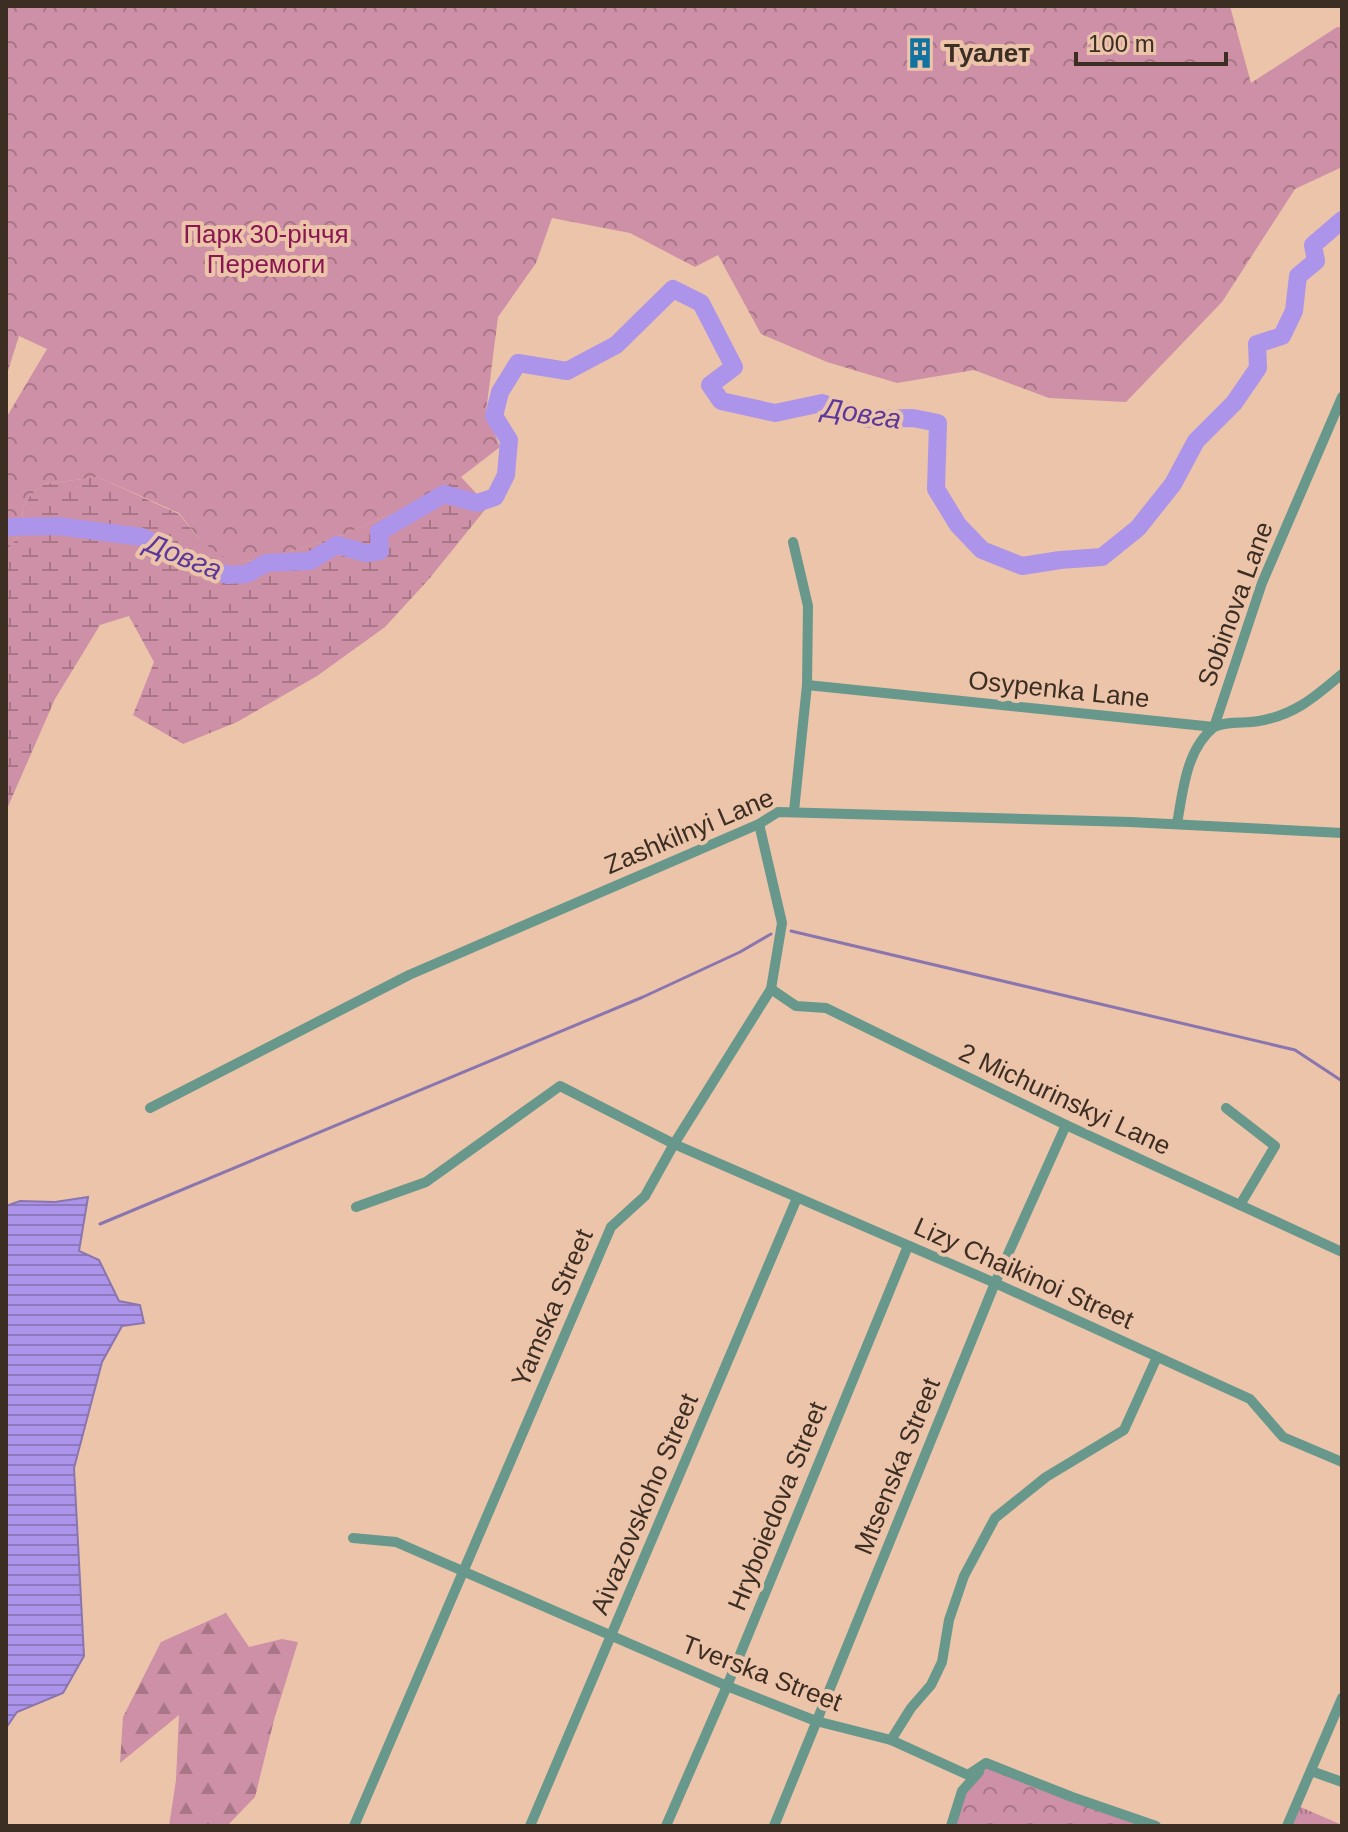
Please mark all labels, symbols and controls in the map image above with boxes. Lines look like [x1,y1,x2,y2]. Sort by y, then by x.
scale bar [1076,16,1226,66]
text: 100 m [1088,30,1155,57]
building icon: Туалет [903,36,937,70]
place label: Туалет [944,38,1031,68]
park label: Парк 30-річчя Перемоги [183,219,349,279]
water label: Довга [818,392,903,435]
street label: Sobinova Lane [1191,517,1279,691]
water label: Довга [139,526,226,586]
street label: Osypenka Lane [967,665,1151,713]
street label: Zashkilnyi Lane [600,782,778,880]
street label: 2 Michurinskyi Lane [955,1037,1175,1161]
street label: Lizy Chaikinoi Street [910,1211,1139,1335]
street label: Yamska Street [505,1224,599,1391]
street label: Mtsenska Street [848,1373,946,1559]
street label: Aivazovskoho Street [584,1388,704,1619]
street label: Hryboiedova Street [721,1396,833,1615]
street label: Tverska Street [678,1629,847,1718]

